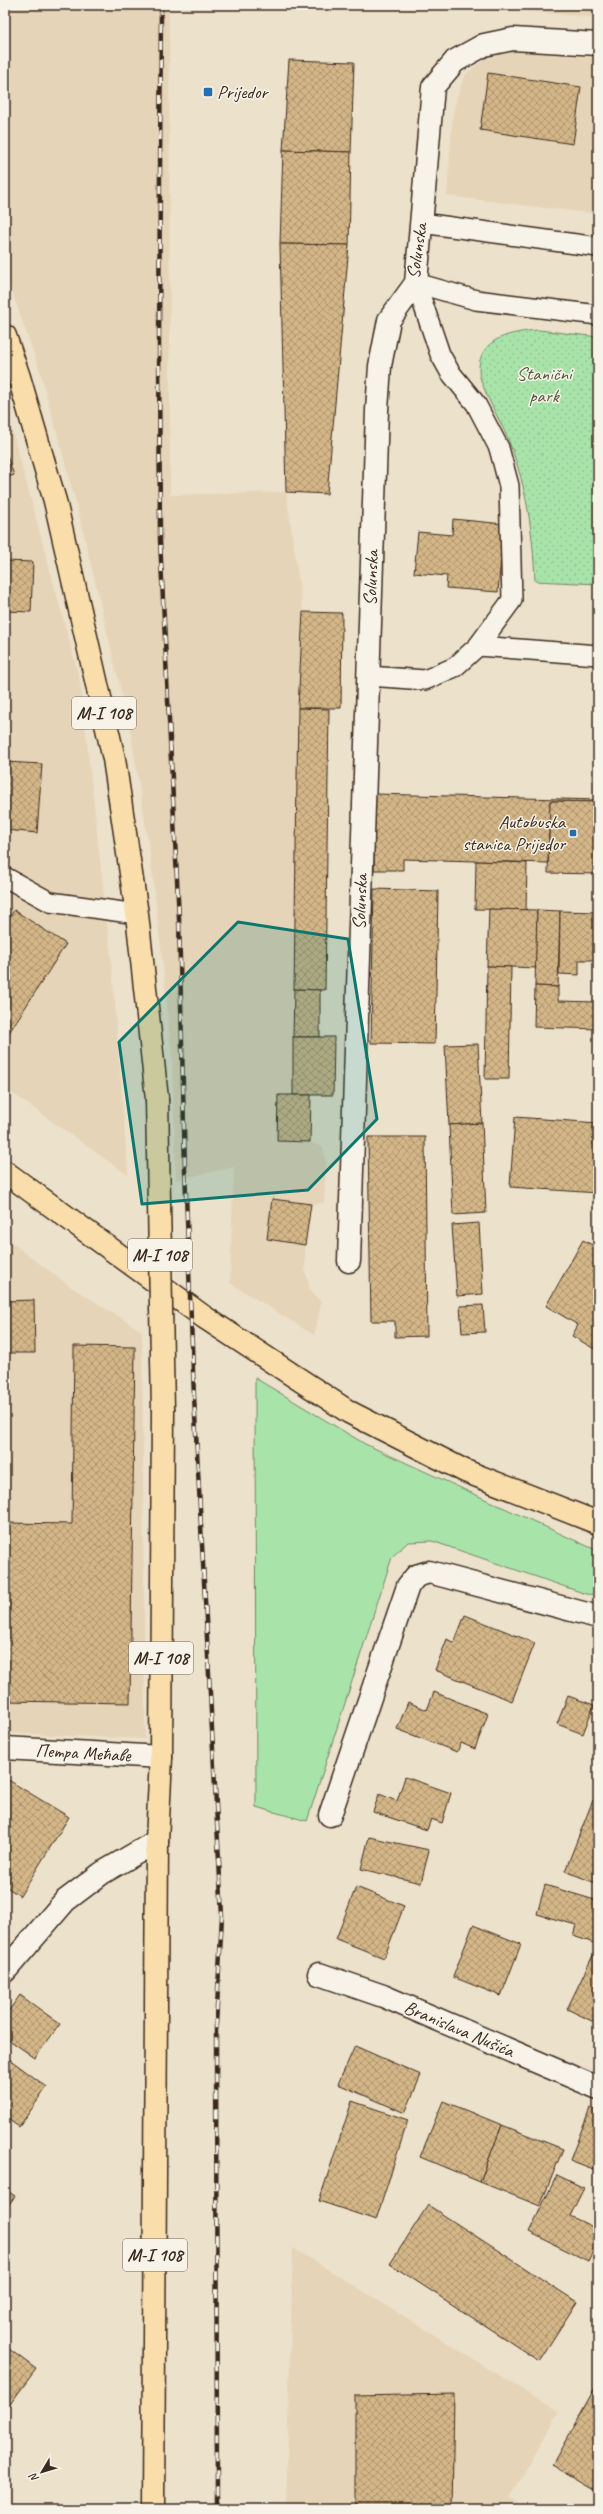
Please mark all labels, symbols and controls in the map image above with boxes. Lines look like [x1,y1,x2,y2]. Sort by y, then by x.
place label: Prijedor [217,80,270,104]
marker: Prijedor [202,86,214,98]
street label: Solunska [401,220,433,280]
park label: Stanični park [516,362,574,408]
street label: Solunska [358,548,384,606]
road number: M-I 108 [72,697,136,729]
place label: Autobuska stanica Prijedor [462,810,567,856]
marker: Autobuska stanica Prijedor [568,828,578,838]
street label: Solunska [347,872,373,930]
road number: M-I 108 [128,1239,192,1271]
road number: M-I 108 [129,1642,193,1674]
street label: Петра Мећаве [35,1739,133,1768]
street label: Branislava Nušića [400,1995,519,2064]
road number: M-I 108 [123,2239,187,2271]
north arrow [22,2452,62,2492]
text: N [25,2469,42,2485]

